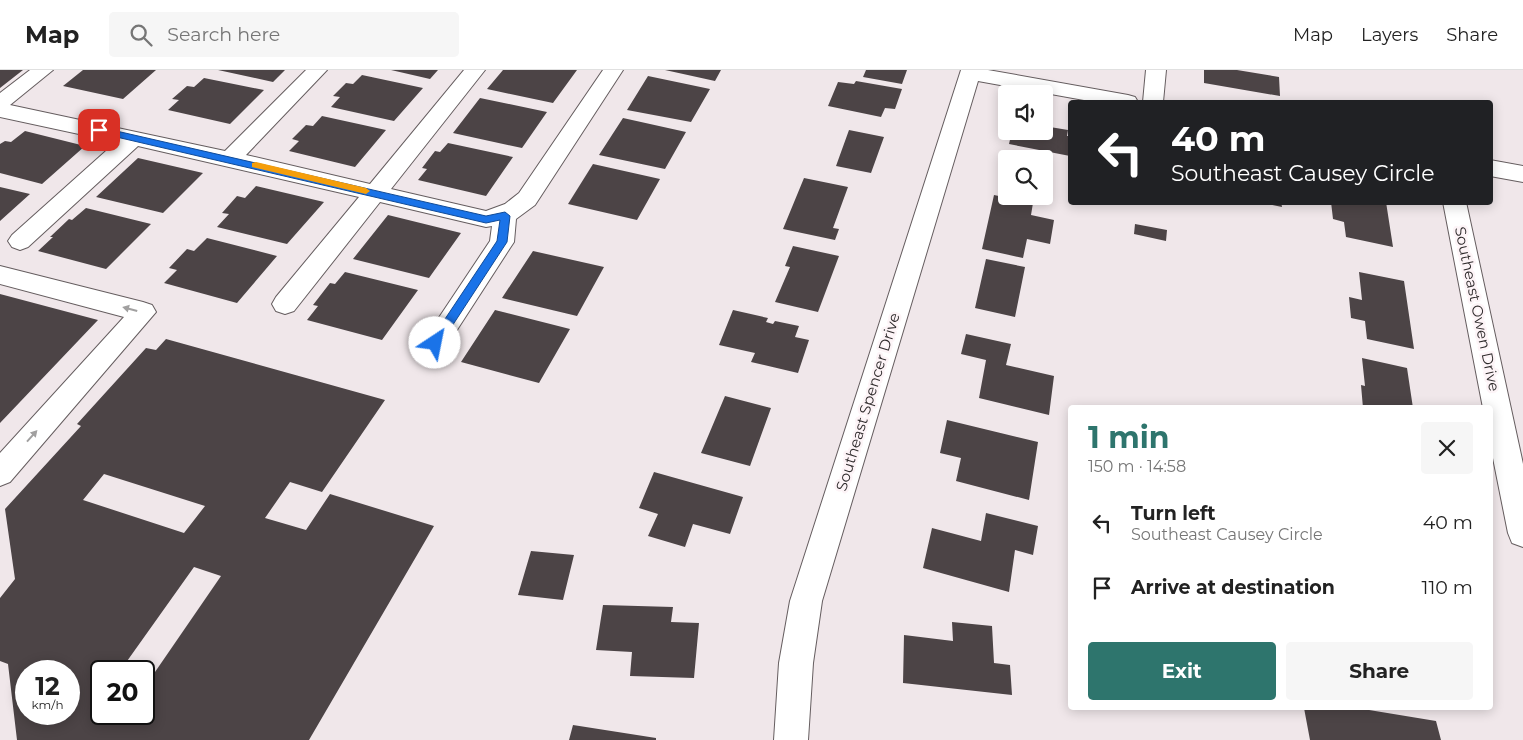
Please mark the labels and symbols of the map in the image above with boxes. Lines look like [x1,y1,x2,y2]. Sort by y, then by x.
pin [78,109,120,151]
street label: Southeast Owen Drive [1451,225,1504,393]
one-way arrow [123,305,138,313]
street label: Southeast Spencer Drive [831,311,904,493]
position arrow [408,316,460,368]
one-way arrow [27,430,38,443]
speed limit sign: 20 [90,660,155,725]

